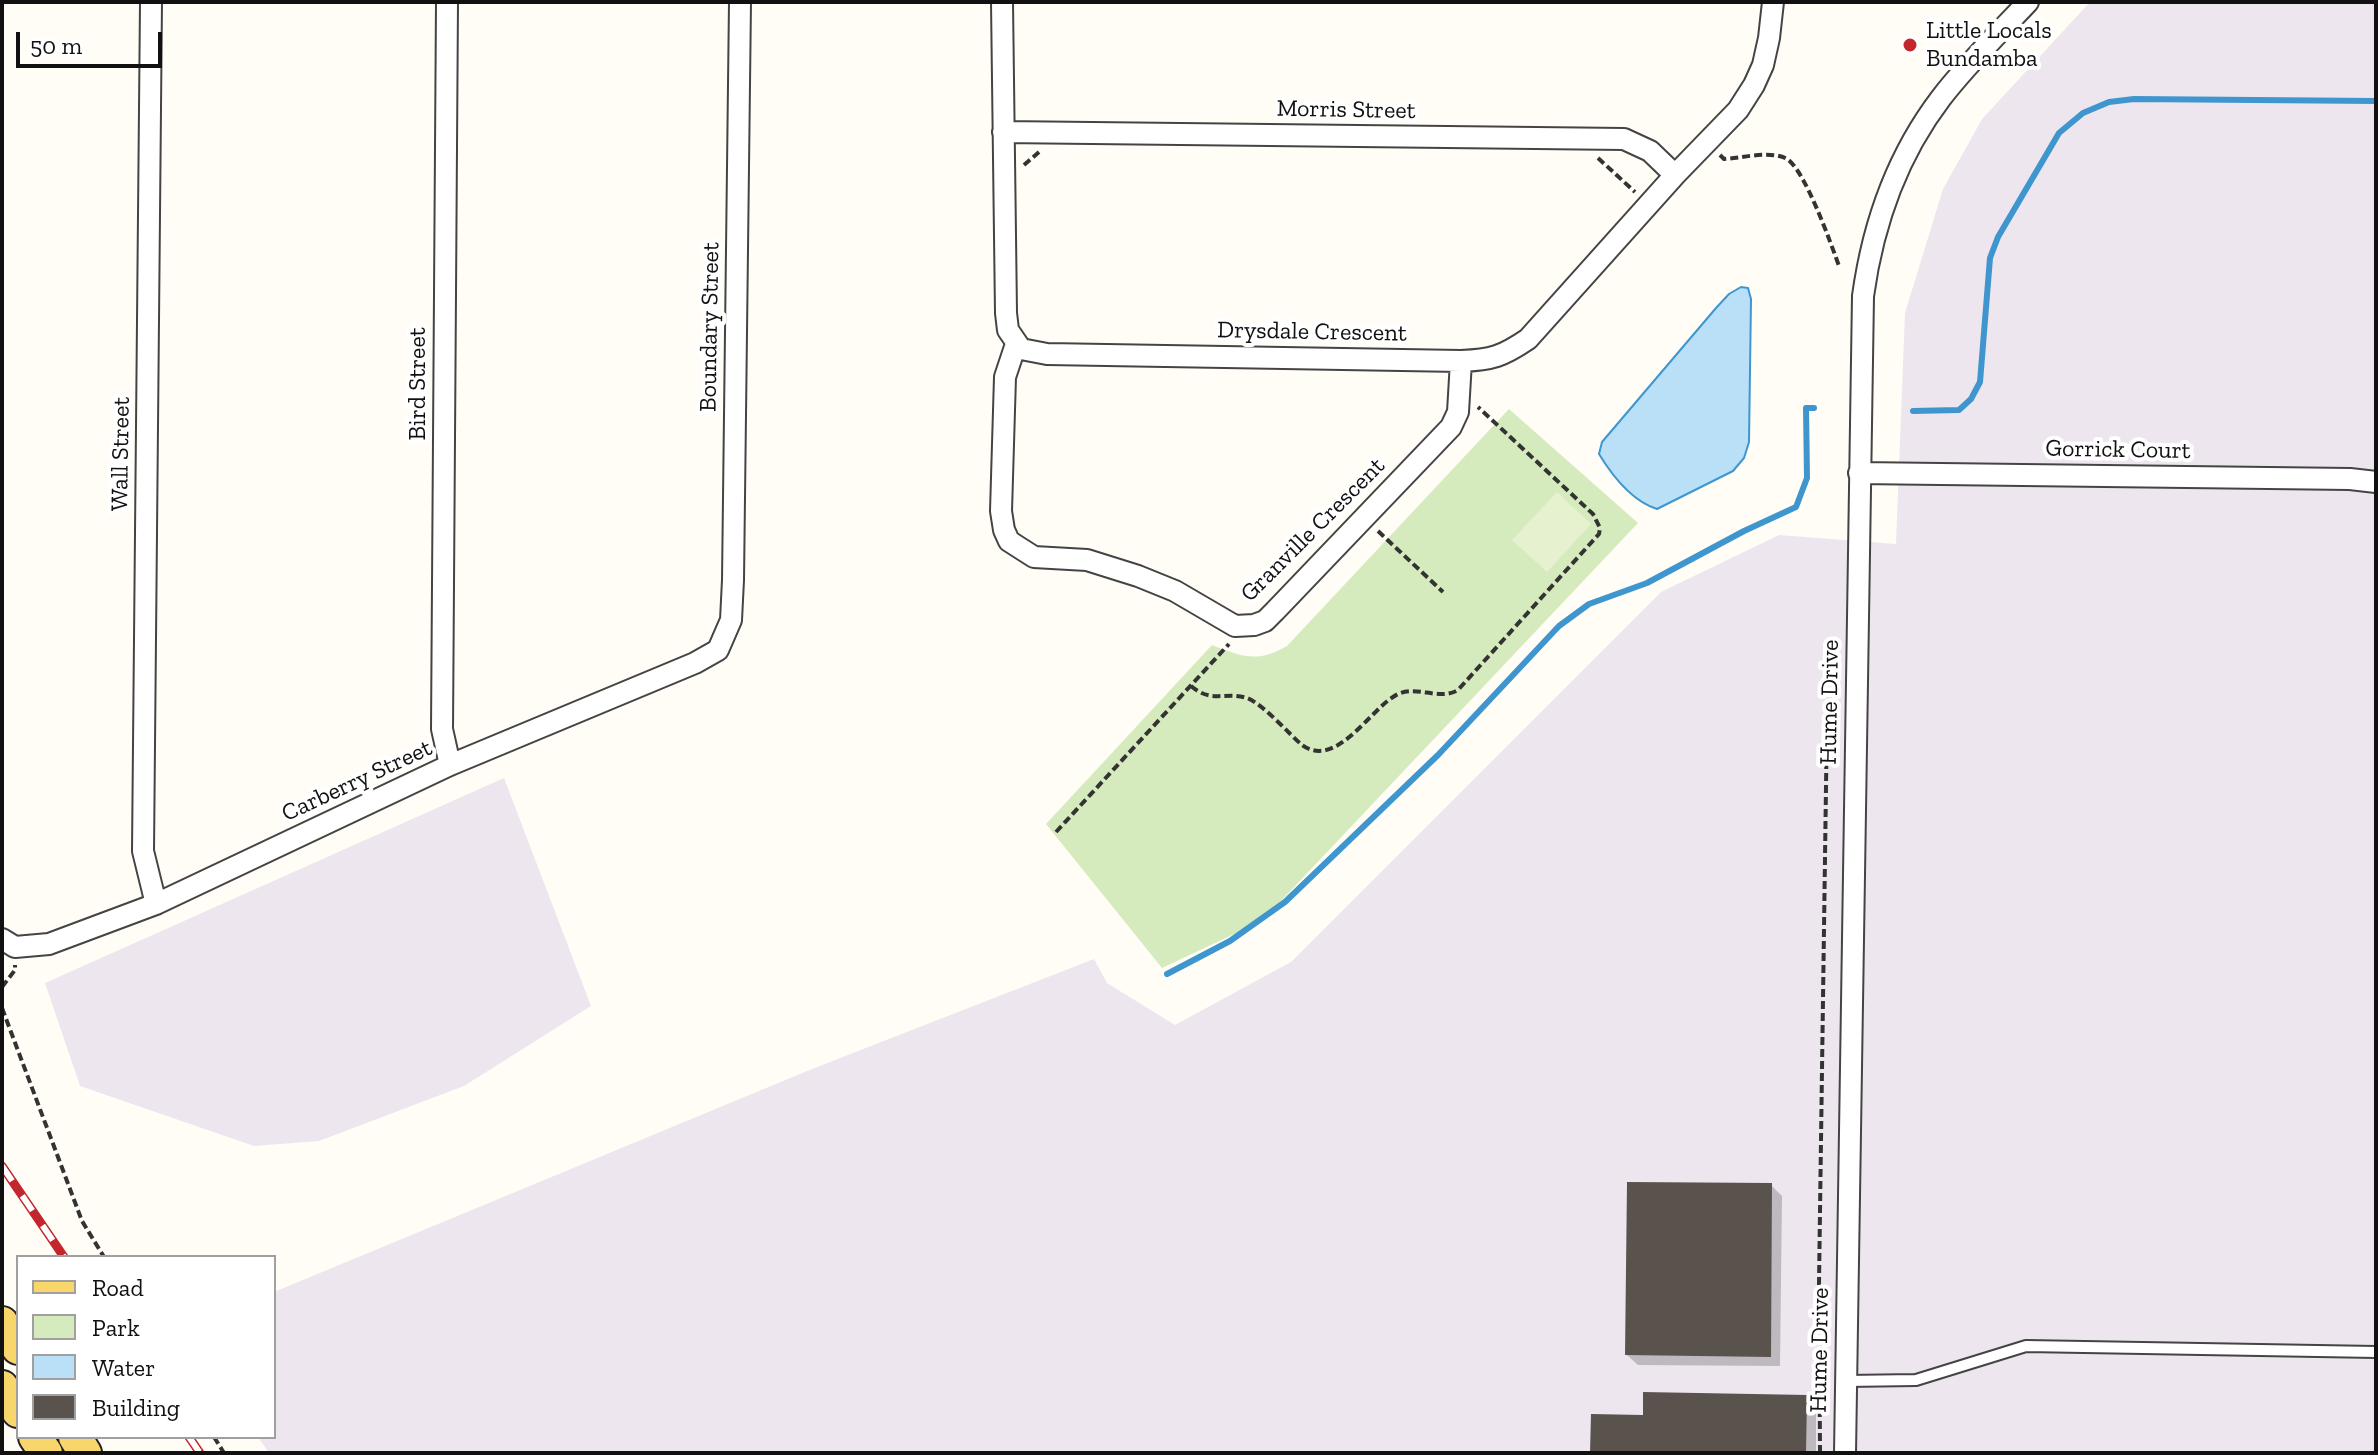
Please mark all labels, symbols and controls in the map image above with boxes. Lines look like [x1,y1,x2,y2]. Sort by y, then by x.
scale bar [20,16,166,66]
place label: Little Locals Bundamba [1926,17,2052,73]
text: 50 m [30,31,82,60]
marker: Little Locals Bundamba [1901,36,1919,54]
street label: Morris Street [1276,94,1416,126]
street label: Boundary Street [694,242,726,412]
street label: Drysdale Crescent [1217,316,1407,348]
street label: Bird Street [404,327,432,441]
street label: Wall Street [106,397,136,511]
street label: Gorrick Court [2045,434,2191,466]
street label: Granville Crescent [1235,452,1391,608]
street label: Hume Drive [1815,639,1845,765]
street label: Carberry Street [277,734,437,828]
legend [16,1255,276,1439]
text: Road [92,1273,144,1302]
street label: Hume Drive [1805,1287,1835,1413]
text: Park [92,1313,140,1342]
text: Water [92,1353,155,1382]
text: Building [92,1393,180,1422]

